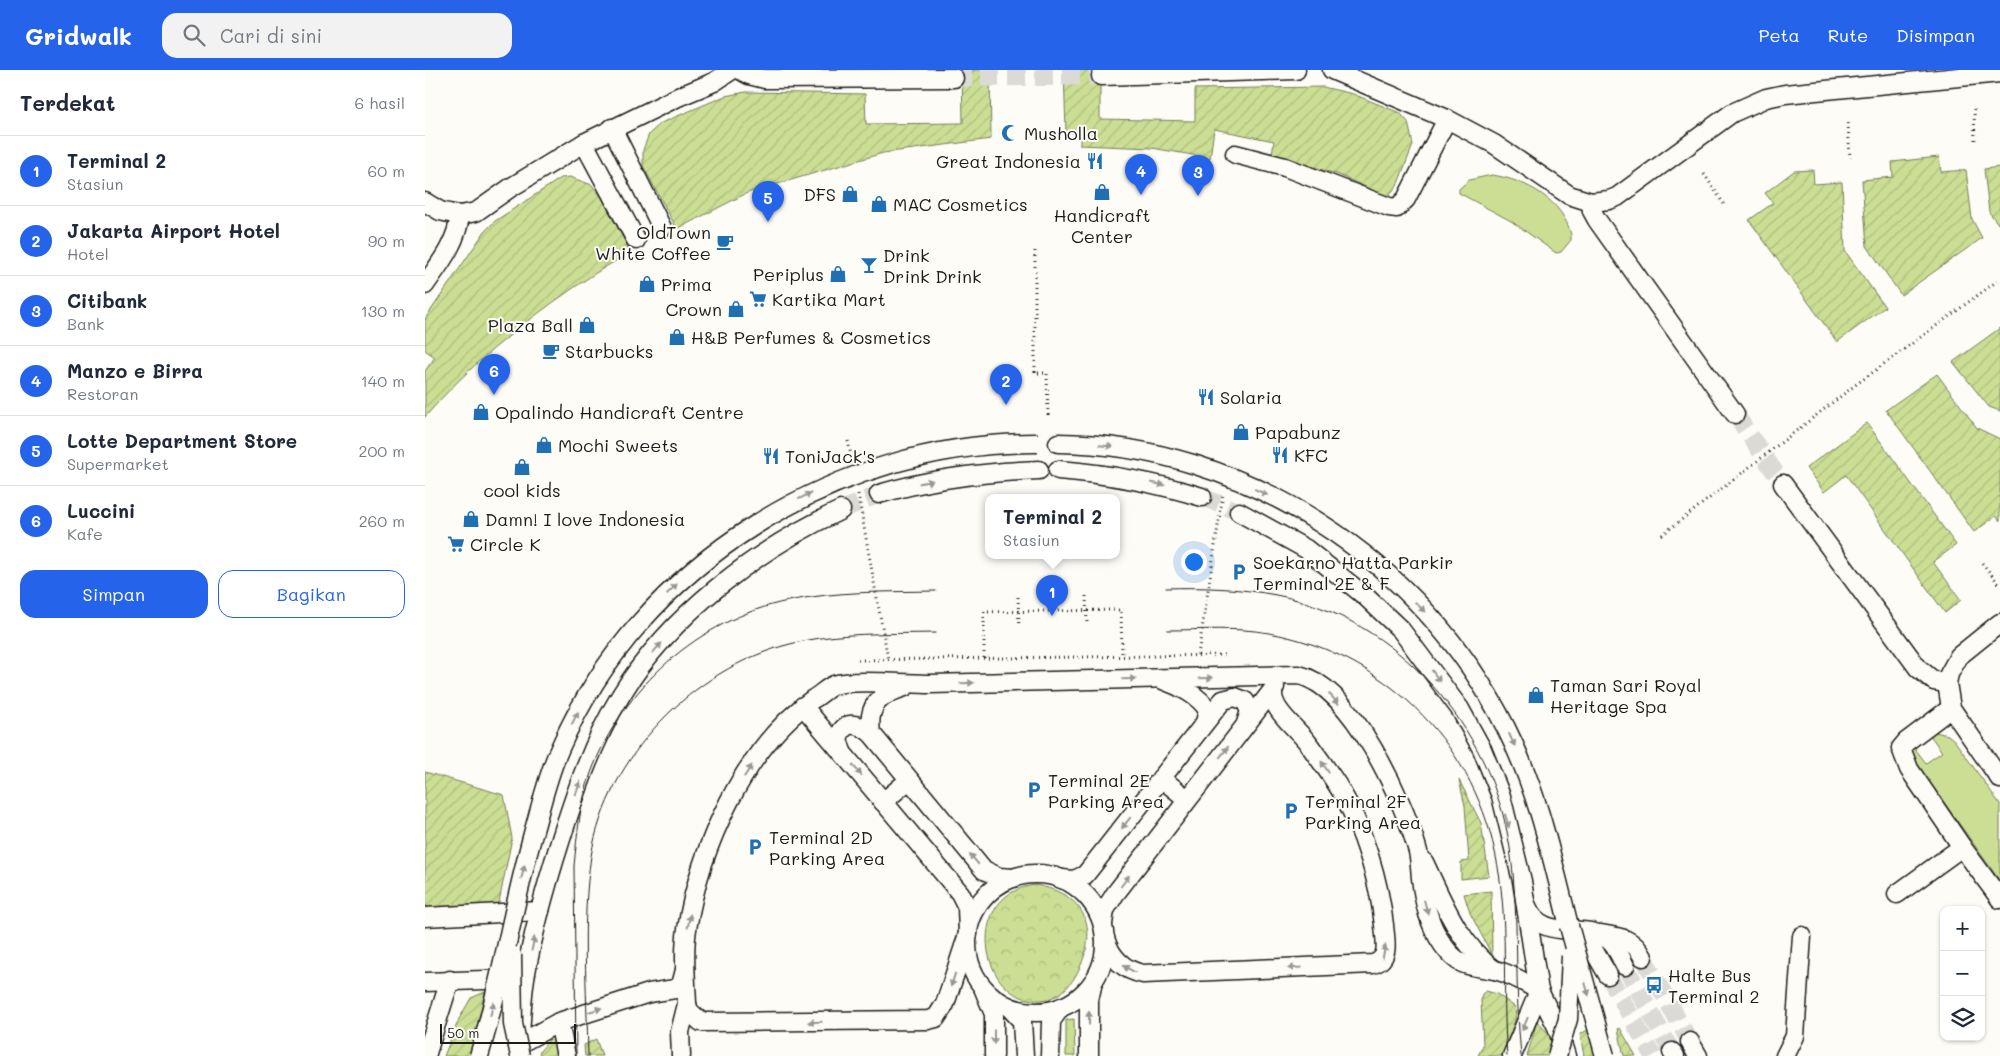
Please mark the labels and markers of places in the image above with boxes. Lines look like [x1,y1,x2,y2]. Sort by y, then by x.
place label: Musholla [1024,121,1098,145]
mosque icon: Musholla [1000,123,1020,143]
place label: Great Indonesia [936,149,1081,173]
restaurant icon: Great Indonesia [1085,151,1105,171]
pin: 4 [1125,154,1157,195]
pin: 3 [1182,155,1214,196]
pin: 5 [752,181,784,222]
place label: DFS [803,182,836,206]
shop icon: Handicraft Center [1092,182,1112,202]
shop icon: DFS [840,184,860,204]
place label: MAC Cosmetics [893,192,1028,216]
shop icon: MAC Cosmetics [869,194,889,214]
place label: Handicraft Center [1054,203,1150,248]
place label: OldTown White Coffee [595,220,711,265]
cafe icon: OldTown White Coffee [715,232,735,252]
place label: Drink Drink Drink [883,243,982,288]
bar icon: Drink Drink Drink [859,255,879,275]
place label: Periplus [753,262,824,286]
shop icon: Periplus [828,264,848,284]
place label: Prima [661,272,712,296]
shop icon: Prima [637,274,657,294]
place label: Kartika Mart [772,287,886,311]
supermarket icon: Kartika Mart [748,289,768,309]
place label: Crown [665,297,722,321]
shop icon: Crown [726,299,746,319]
place label: Plaza Ball [488,313,573,337]
shop icon: Plaza Ball [577,315,597,335]
place label: H&B Perfumes & Cosmetics [691,325,931,349]
shop icon: H&B Perfumes & Cosmetics [667,327,687,347]
place label: Starbucks [565,339,654,363]
cafe icon: Starbucks [541,341,561,361]
pin: 6 [478,354,510,395]
pin: 2 [990,364,1022,405]
place label: Solaria [1220,385,1282,409]
restaurant icon: Solaria [1196,387,1216,407]
place label: Opalindo Handicraft Centre [495,400,744,424]
shop icon: Opalindo Handicraft Centre [471,402,491,422]
place label: Papabunz [1255,420,1341,444]
shop icon: Papabunz [1231,422,1251,442]
place label: Mochi Sweets [558,433,678,457]
shop icon: Mochi Sweets [534,435,554,455]
place label: KFC [1294,443,1328,467]
place label: ToniJack's [785,444,875,468]
restaurant icon: KFC [1270,445,1290,465]
restaurant icon: ToniJack's [761,446,781,466]
shop icon: cool kids [512,457,532,477]
place label: cool kids [483,478,561,502]
place label: Damn! I love Indonesia [485,507,685,531]
shop icon: Damn! I love Indonesia [461,509,481,529]
place label: Circle K [470,532,540,556]
supermarket icon: Circle K [446,534,466,554]
place label: Soekarno Hatta Parkir Terminal 2E & F [1253,550,1453,595]
parking icon: Soekarno Hatta Parkir Terminal 2E & F [1229,562,1249,582]
pin: 1 [1036,575,1068,616]
place label: Taman Sari Royal Heritage Spa [1550,673,1702,718]
shop icon: Taman Sari Royal Heritage Spa [1526,685,1546,705]
place label: Terminal 2E Parking Area [1048,768,1164,813]
parking icon: Terminal 2E Parking Area [1024,780,1044,800]
place label: Terminal 2F Parking Area [1305,789,1421,834]
parking icon: Terminal 2F Parking Area [1281,801,1301,821]
place label: Terminal 2D Parking Area [769,825,885,870]
parking icon: Terminal 2D Parking Area [745,837,765,857]
place label: Halte Bus Terminal 2 [1668,963,1760,1008]
bus stop icon: Halte Bus Terminal 2 [1644,975,1664,995]

